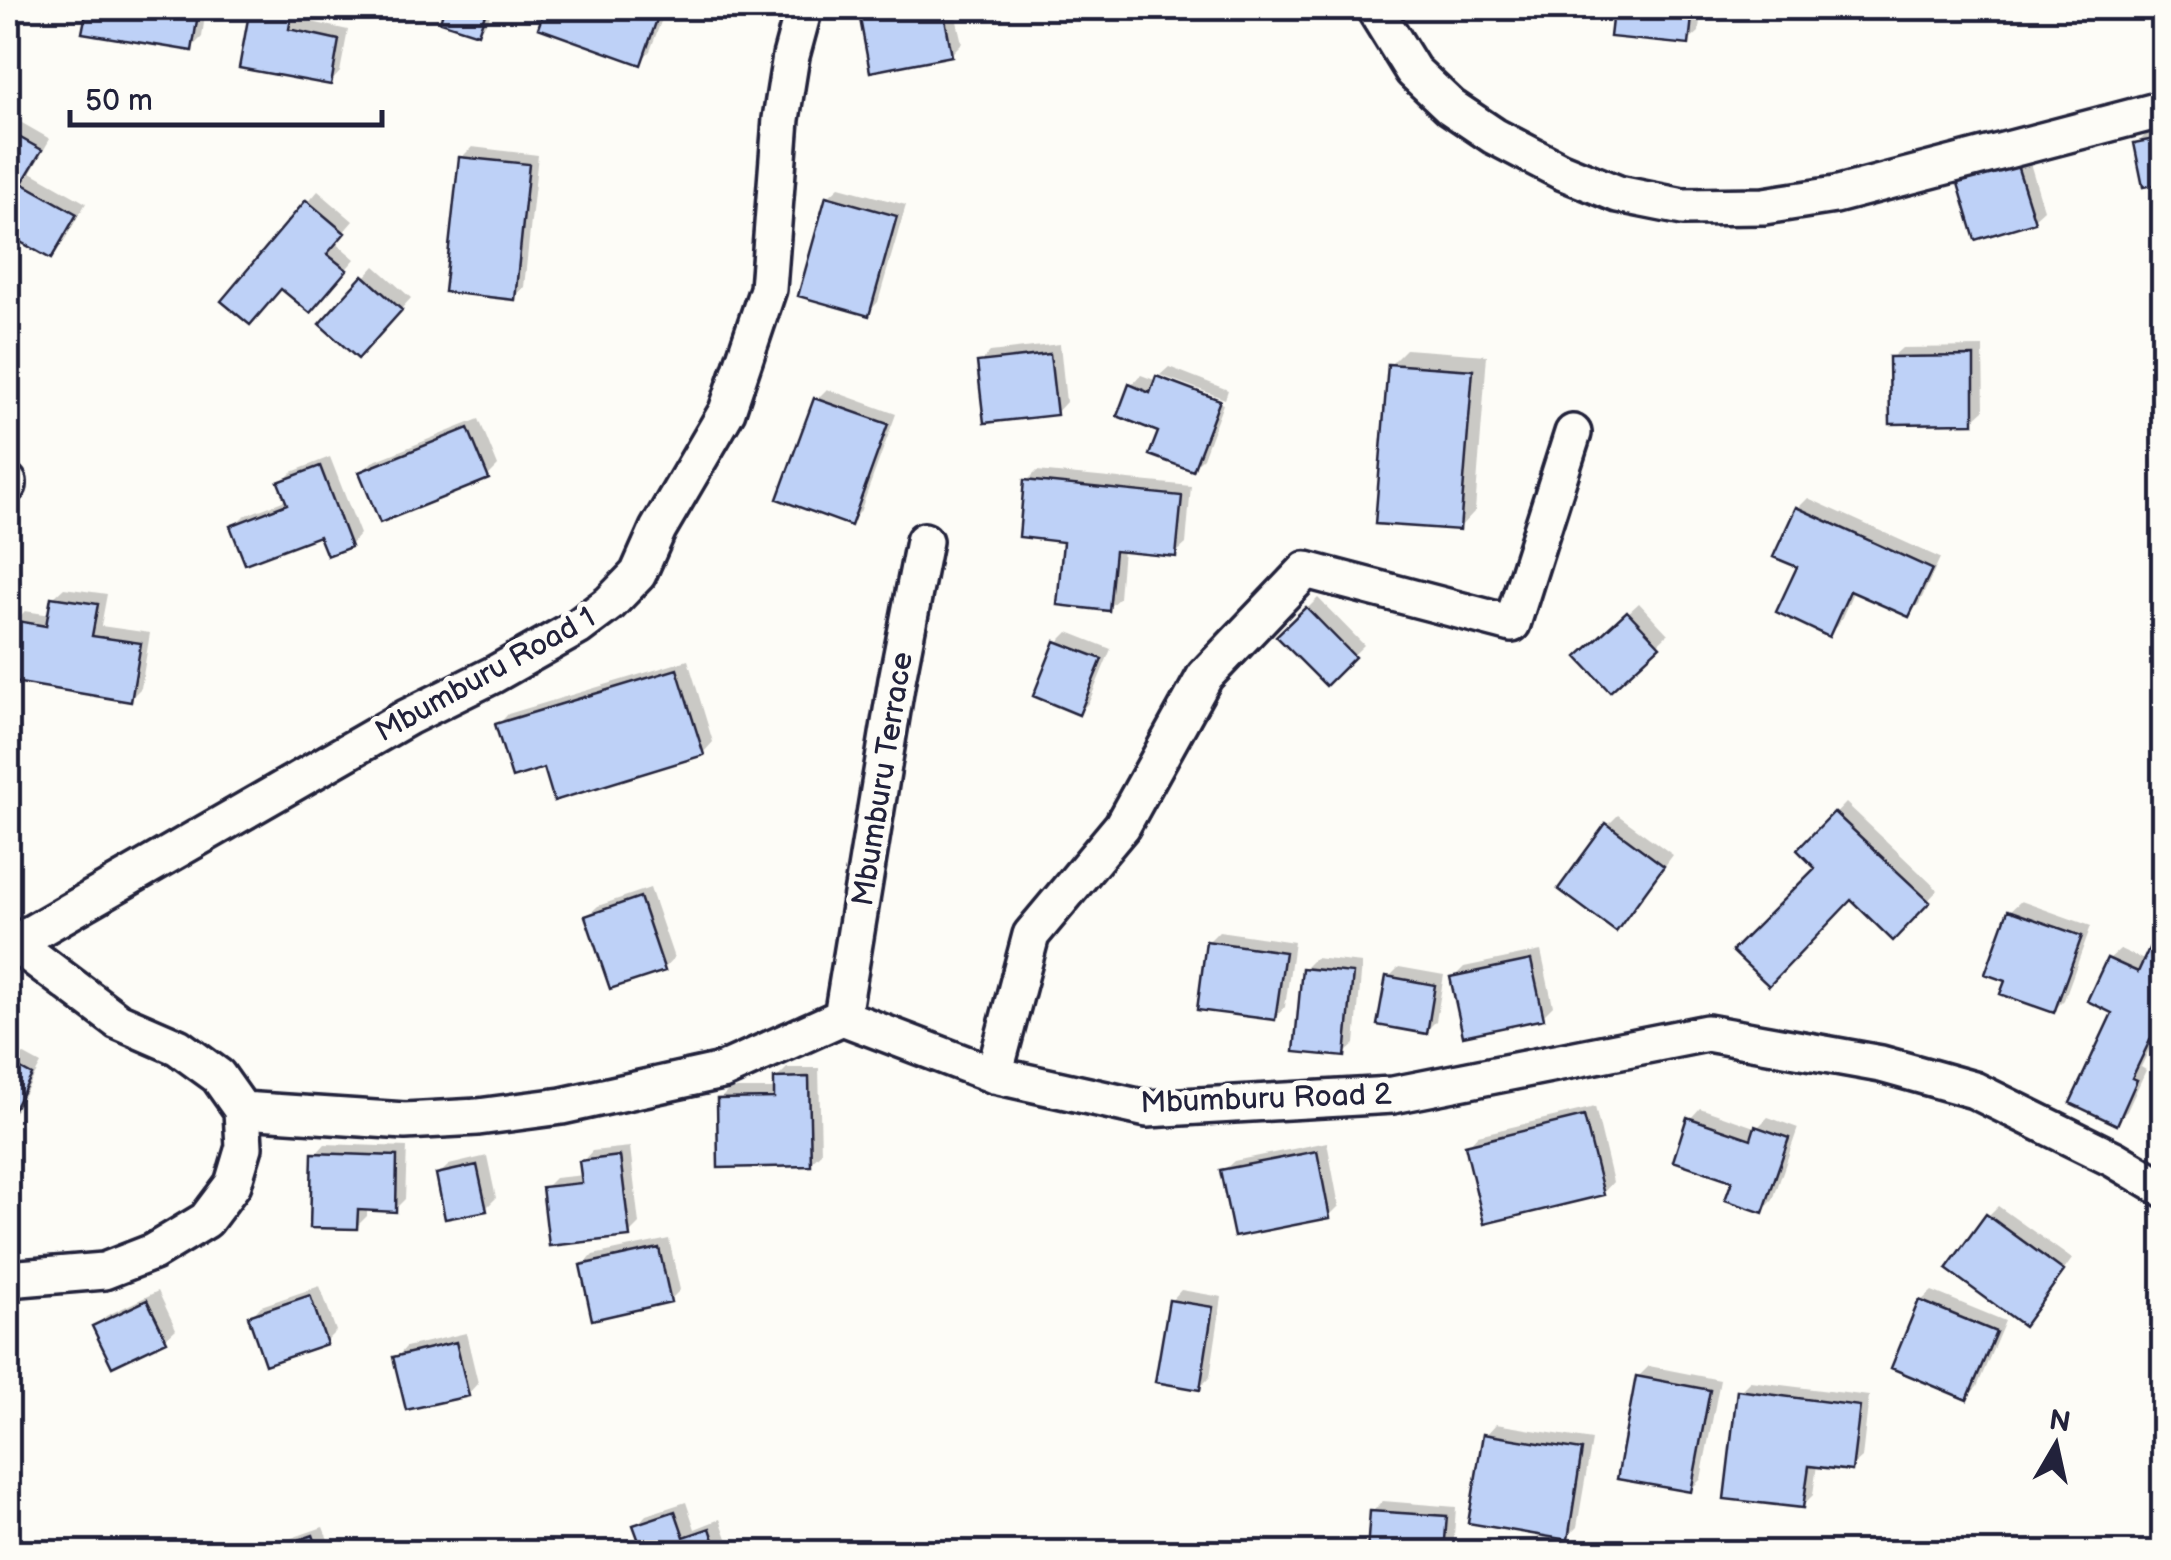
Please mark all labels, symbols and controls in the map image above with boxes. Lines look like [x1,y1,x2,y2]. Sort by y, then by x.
scale bar [70,65,382,127]
text: 50 m [85,83,153,119]
street label: Mbumburu Road 1 [369,600,602,750]
street label: Mbumburu Terrace [845,650,921,909]
street label: Mbumburu Road 2 [1140,1077,1393,1121]
north arrow [2006,1395,2106,1495]
text: N [2047,1404,2073,1440]

